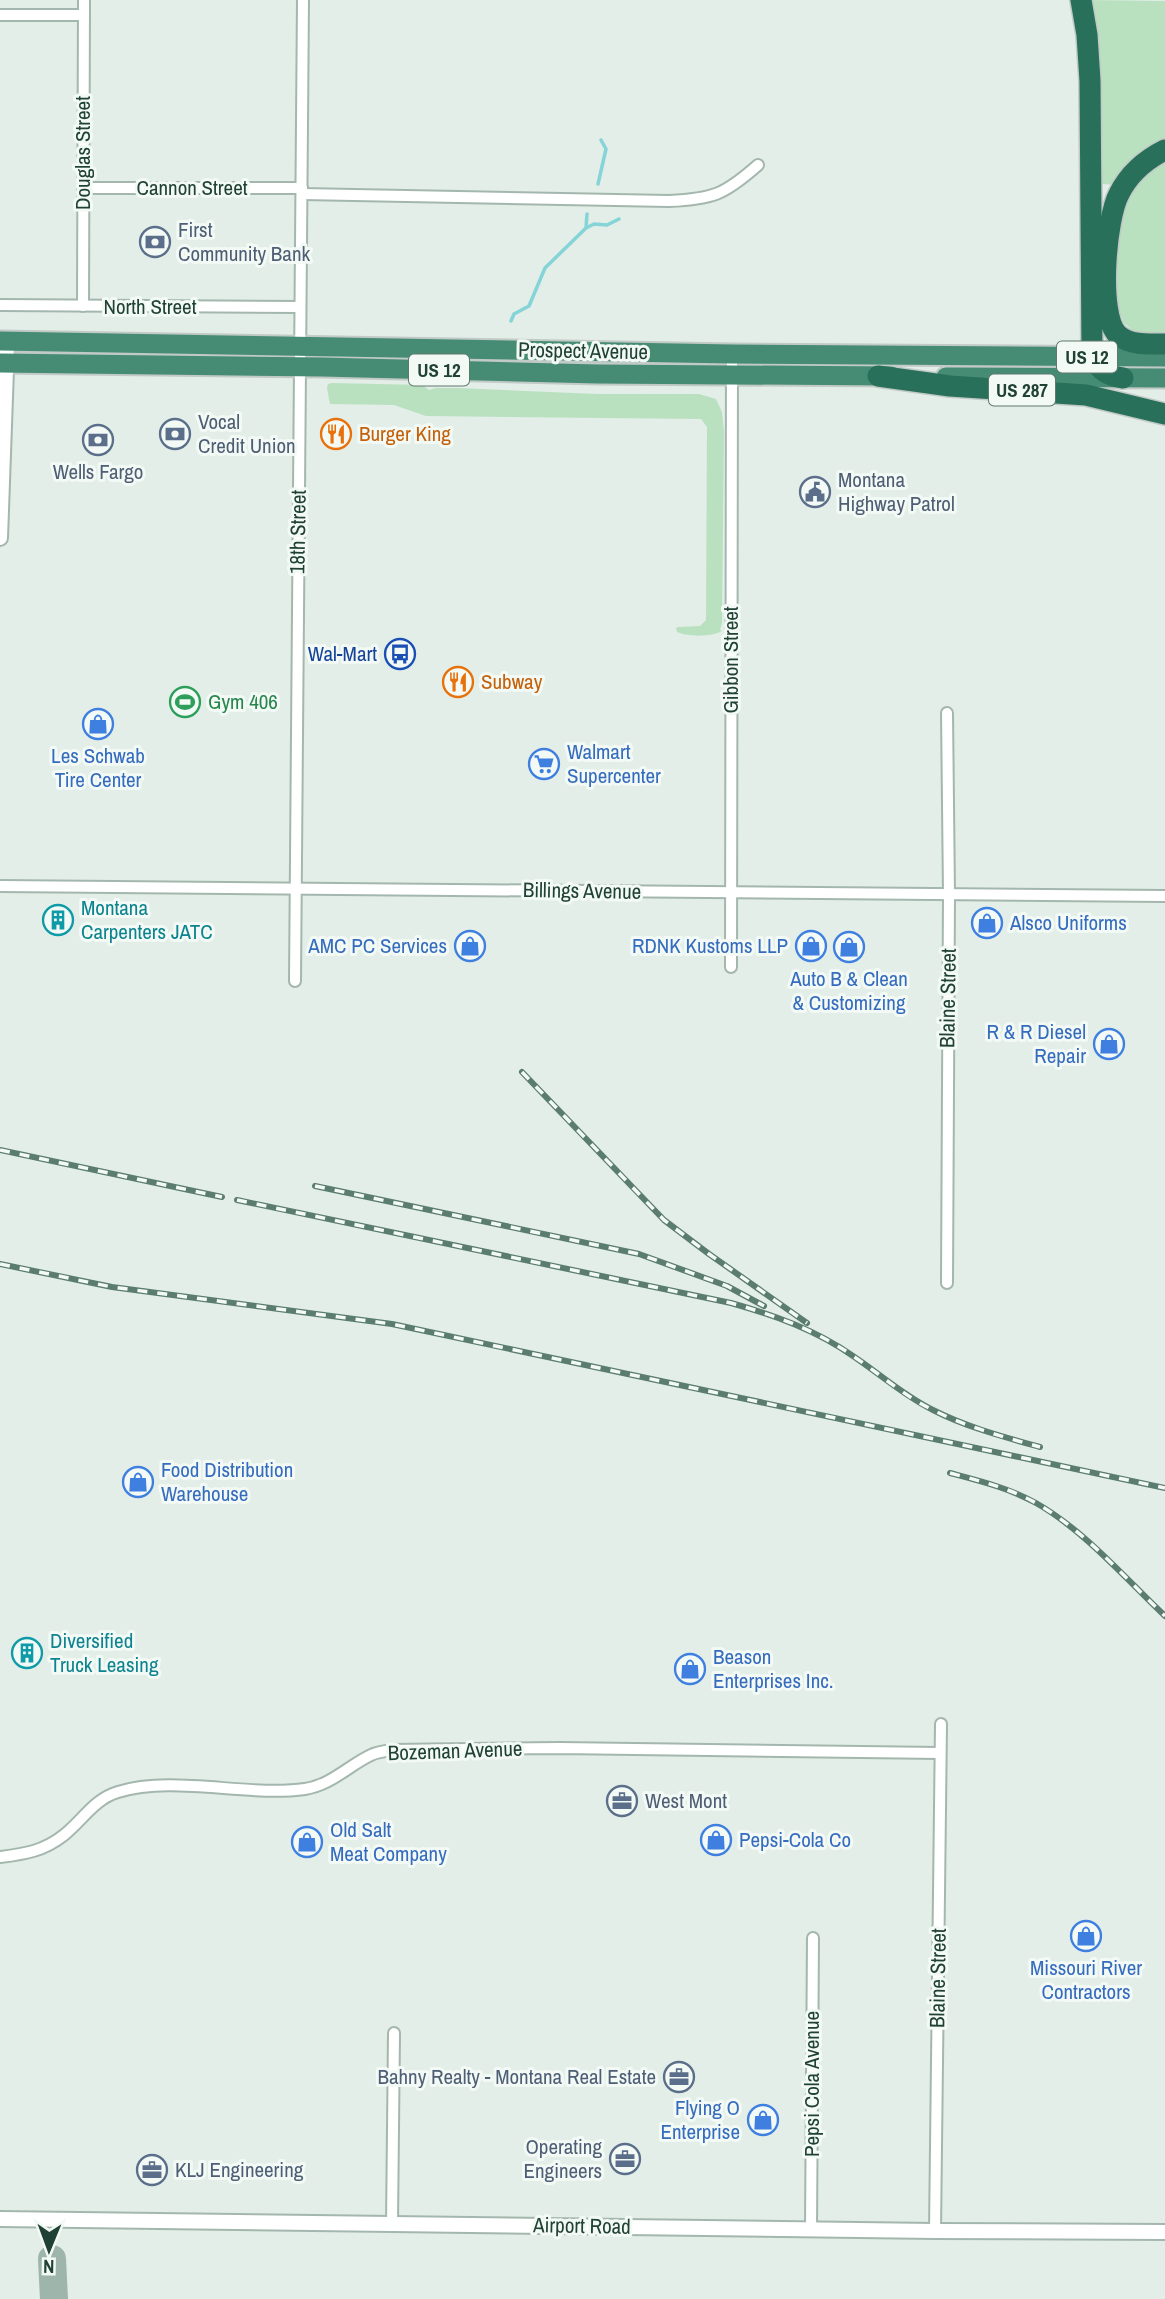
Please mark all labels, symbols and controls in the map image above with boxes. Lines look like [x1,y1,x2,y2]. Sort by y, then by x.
street label: Douglas Street [68,96,97,210]
street label: Cannon Street [136,173,248,202]
place label: First Community Bank [178,215,310,268]
bank icon: First Community Bank [138,225,172,259]
street label: North Street [104,292,197,321]
street label: Prospect Avenue [518,335,648,366]
road number: US 12 [1057,342,1117,372]
road number: US 12 [409,354,469,386]
road number: US 287 [989,374,1055,406]
place label: Vocal Credit Union [198,407,296,460]
bank icon: Vocal Credit Union [158,417,192,451]
restaurant icon: Burger King [319,417,353,451]
place label: Burger King [359,419,451,448]
bank icon: Wells Fargo [81,423,115,457]
place label: Wells Fargo [53,457,143,486]
place label: Montana Highway Patrol [838,465,955,518]
public building icon: Montana Highway Patrol [798,475,832,509]
street label: 18th Street [282,489,313,574]
street label: Gibbon Street [716,606,745,714]
bus stop icon: Wal-Mart [383,637,417,671]
place label: Wal-Mart [308,639,377,668]
restaurant icon: Subway [441,665,475,699]
place label: Subway [481,667,543,696]
sports icon: Gym 406 [168,685,202,719]
place label: Gym 406 [208,687,278,716]
shop icon: Les Schwab Tire Center [81,707,115,741]
place label: Walmart Supercenter [567,737,661,790]
place label: Les Schwab Tire Center [51,741,145,794]
supermarket icon: Walmart Supercenter [527,747,561,781]
street label: Billings Avenue [523,875,641,906]
place label: Montana Carpenters JATC [81,893,213,946]
building icon: Montana Carpenters JATC [41,903,75,937]
shop icon: Alsco Uniforms [970,906,1004,940]
place label: Alsco Uniforms [1009,908,1127,937]
shop icon: AMC PC Services [453,929,487,963]
shop icon: RDNK Kustoms LLP [794,929,828,963]
shop icon: Auto B & Clean & Customizing [832,930,866,964]
place label: AMC PC Services [307,931,447,960]
place label: RDNK Kustoms LLP [632,931,788,960]
street label: Blaine Street [932,948,963,1048]
place label: Auto B & Clean & Customizing [789,964,908,1017]
place label: R & R Diesel Repair [986,1017,1086,1070]
shop icon: R & R Diesel Repair [1092,1027,1126,1061]
place label: Food Distribution Warehouse [161,1455,293,1508]
shop icon: Food Distribution Warehouse [121,1465,155,1499]
place label: Diversified Truck Leasing [50,1626,159,1679]
building icon: Diversified Truck Leasing [10,1636,44,1670]
place label: Beason Enterprises Inc. [713,1642,834,1695]
shop icon: Beason Enterprises Inc. [673,1652,707,1686]
street label: Bozeman Avenue [387,1734,523,1767]
office icon: West Mont [605,1784,639,1818]
place label: West Mont [645,1786,727,1815]
place label: Old Salt Meat Company [330,1815,447,1868]
shop icon: Pepsi-Cola Co [699,1823,733,1857]
shop icon: Old Salt Meat Company [290,1825,324,1859]
place label: Pepsi-Cola Co [739,1825,851,1854]
shop icon: Missouri River Contractors [1069,1919,1103,1953]
street label: Blaine Street [922,1928,953,2028]
place label: Missouri River Contractors [1030,1953,1142,2006]
street label: Pepsi Cola Avenue [797,2011,826,2157]
office icon: Bahny Realty - Montana Real Estate [662,2060,696,2094]
place label: Bahny Realty - Montana Real Estate [377,2062,656,2091]
place label: Flying O Enterprise [661,2093,740,2146]
shop icon: Flying O Enterprise [746,2103,780,2137]
place label: Operating Engineers [524,2132,602,2185]
office icon: Operating Engineers [608,2142,642,2176]
office icon: KLJ Engineering [135,2153,169,2187]
place label: KLJ Engineering [175,2155,304,2184]
street label: Airport Road [532,2210,631,2241]
north arrow [14,2215,84,2285]
text: N [43,2254,55,2280]

